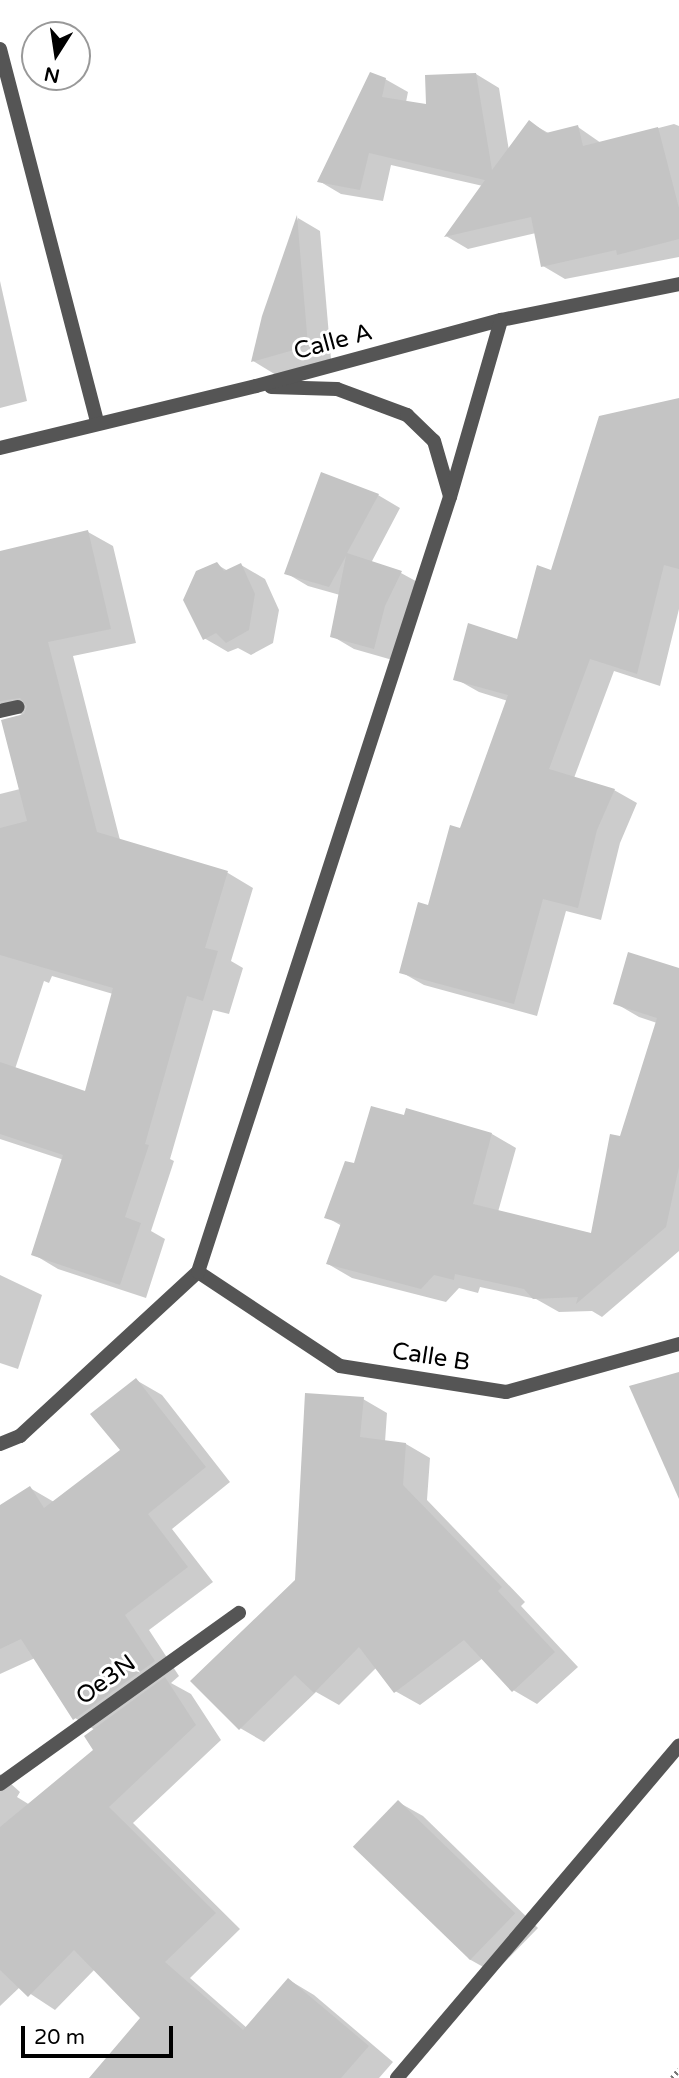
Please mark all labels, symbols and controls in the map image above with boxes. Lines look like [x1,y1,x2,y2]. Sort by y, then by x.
north arrow [21,21,91,91]
text: N [42,62,62,87]
street label: Calle A [291,318,375,366]
street label: Calle B [390,1337,472,1377]
street label: Oe3N [70,1649,142,1711]
scale bar [24,2011,177,2056]
text: 20 m [34,2025,85,2050]

